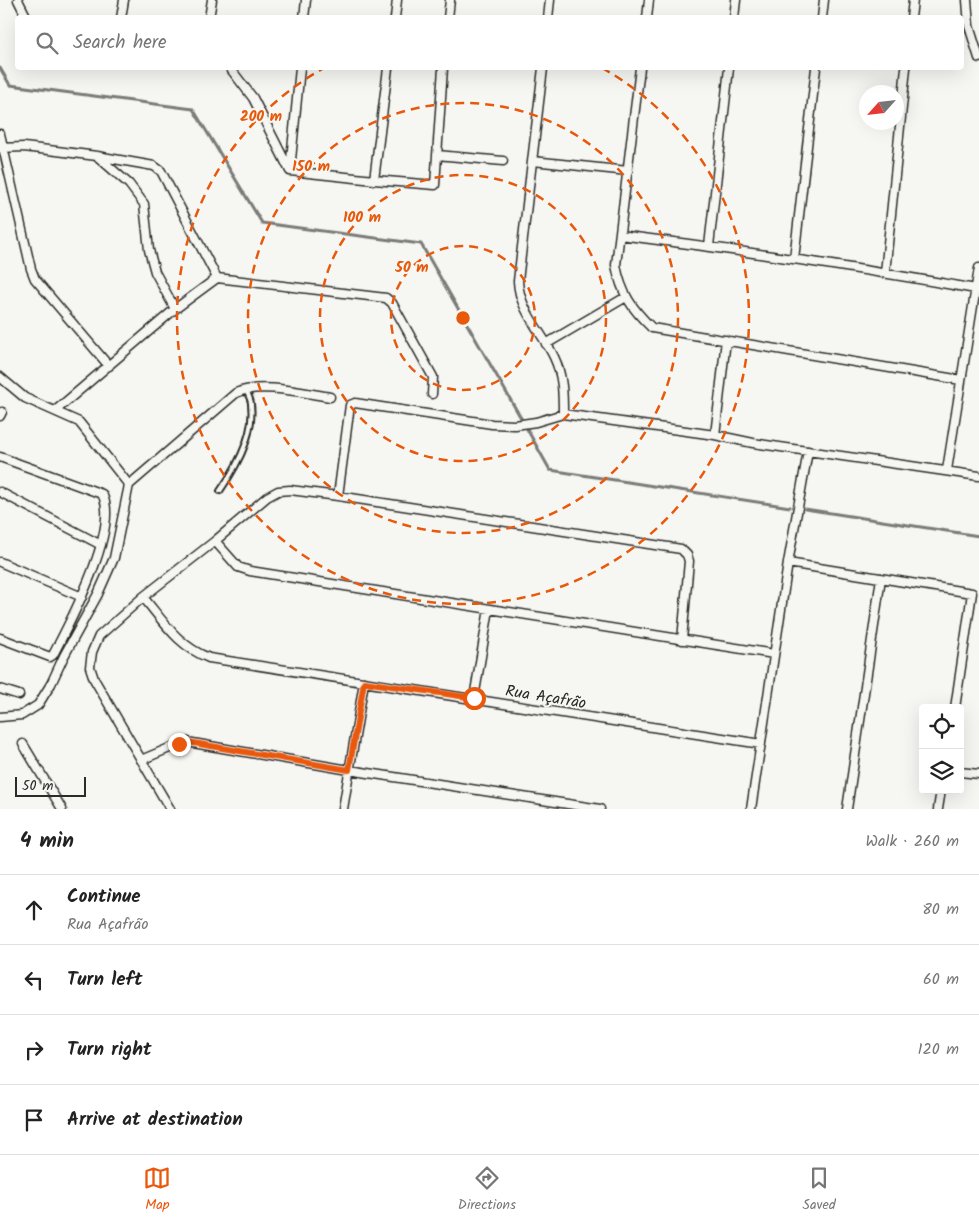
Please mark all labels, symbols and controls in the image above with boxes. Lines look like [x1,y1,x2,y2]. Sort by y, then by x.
search box [15,15,964,70]
text: Search here [73,28,167,58]
icon: search [33,29,61,57]
north arrow [859,85,904,130]
text: 200 m [240,105,282,129]
text: 150 m [292,155,330,179]
text: 100 m [343,206,381,230]
text: 50 m [394,256,429,280]
centre of rings [454,309,472,327]
street label: Rua Açafrão [504,679,588,716]
route start [463,687,486,710]
map controls [919,704,964,794]
button: locate [919,704,964,749]
route end [168,733,191,756]
button: layers [919,749,964,794]
scale bar [15,774,86,797]
text: 50 m [22,775,53,797]
text: 4 min [20,825,74,858]
text: Walk · 260 m [866,829,959,854]
text: Continue [67,882,140,912]
icon: ahead [20,896,48,924]
text: 80 m [922,897,959,922]
text: Rua Açafrão [67,912,148,937]
text: Turn left [67,965,142,995]
icon: left [20,966,48,994]
text: 60 m [923,967,959,992]
text: Turn right [67,1035,152,1065]
icon: right [20,1036,48,1064]
text: 120 m [918,1037,959,1062]
text: Arrive at destination [67,1105,243,1135]
icon: arrive [20,1106,48,1134]
tab: Map [143,1164,171,1216]
tab: Directions [458,1164,516,1216]
tab: Saved [802,1164,836,1216]

